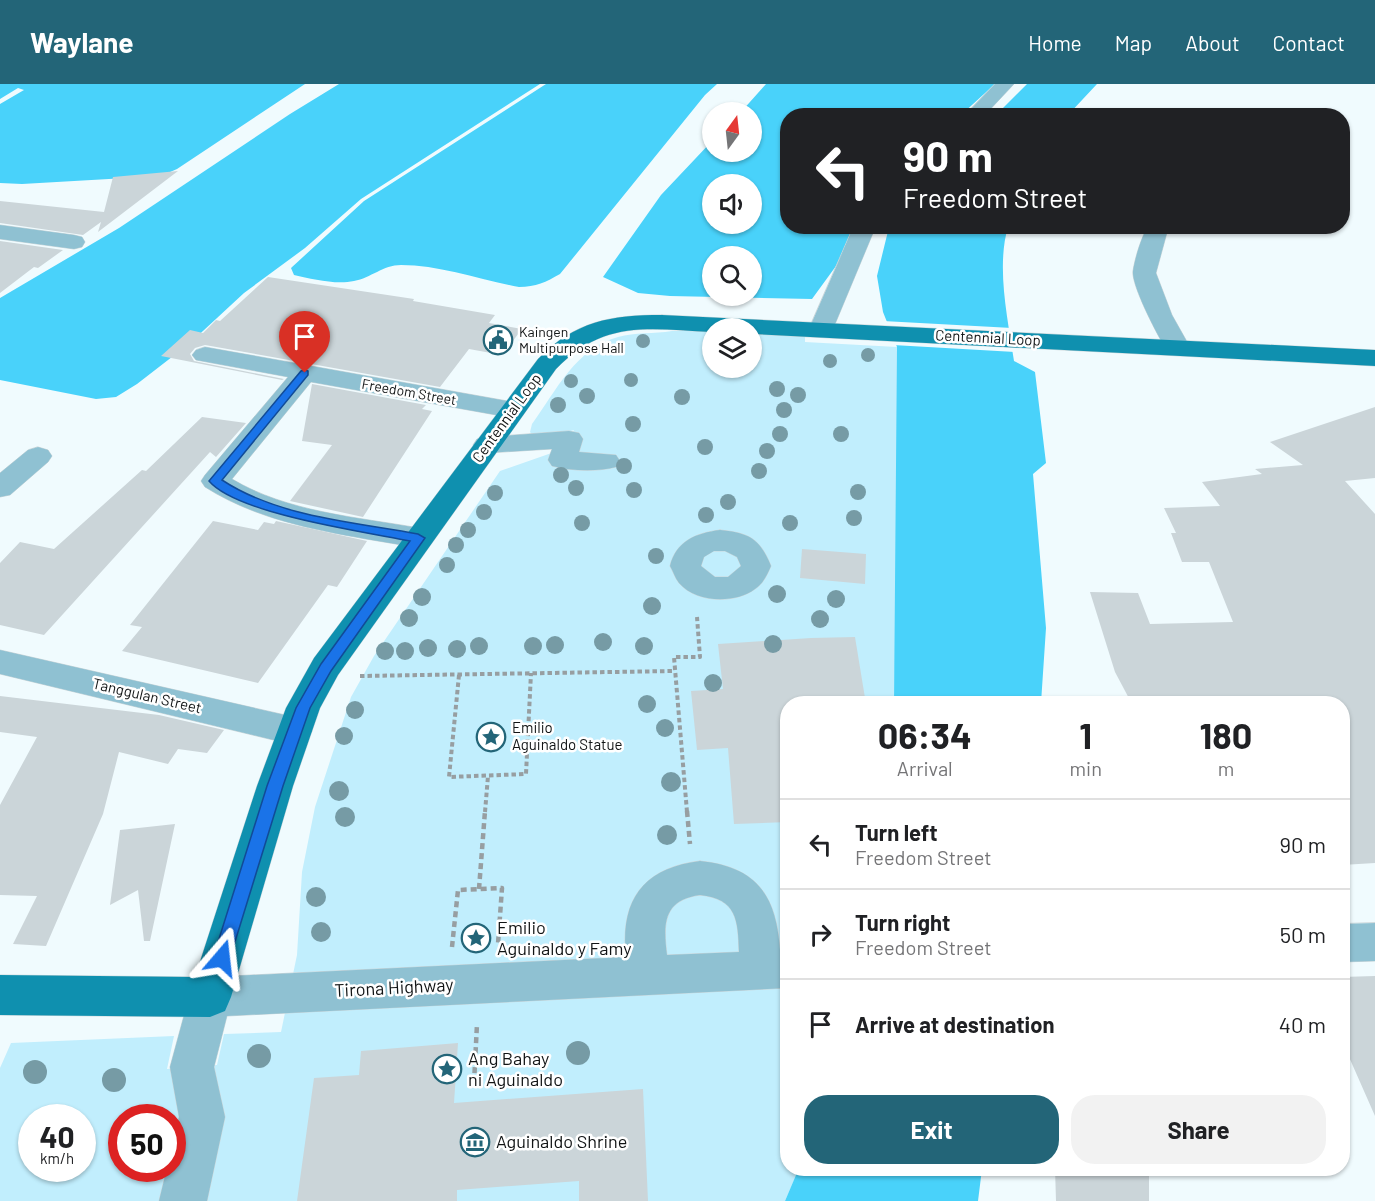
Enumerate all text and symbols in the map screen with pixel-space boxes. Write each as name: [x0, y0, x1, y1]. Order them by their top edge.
text: Waylane: [30, 25, 134, 59]
text: Home: [1028, 30, 1082, 55]
text: Map: [1115, 30, 1152, 55]
text: About: [1185, 30, 1240, 55]
text: Contact: [1273, 30, 1345, 55]
north arrow: [702, 102, 762, 162]
map controls: [702, 102, 762, 378]
text: 90 m: [903, 130, 993, 180]
icon: left: [804, 132, 882, 210]
button: sound: [702, 174, 762, 234]
text: Freedom Street: [903, 181, 1087, 213]
button: search: [702, 246, 762, 306]
pin: [279, 311, 330, 373]
button: layers: [702, 318, 762, 378]
icon: arrive: [288, 320, 321, 353]
place label: Kaingen Multipurpose Hall: [519, 323, 624, 356]
public building icon: Kaingen Multipurpose Hall: [482, 324, 514, 356]
street label: Centennial Loop: [935, 325, 1041, 349]
street label: Centennial Loop: [468, 369, 545, 465]
street label: Freedom Street: [361, 375, 458, 408]
street label: Tanggulan Street: [91, 674, 203, 716]
text: 06:34: [878, 713, 972, 756]
text: 1: [1079, 713, 1092, 756]
text: 180: [1200, 713, 1252, 756]
place label: Emilio Aguinaldo Statue: [512, 718, 623, 753]
place icon: Emilio Aguinaldo Statue: [475, 721, 507, 753]
text: Arrival: [897, 756, 953, 780]
text: min: [1070, 756, 1102, 780]
text: m: [1218, 756, 1234, 780]
text: Turn left: [855, 819, 938, 845]
icon: left: [804, 828, 837, 861]
text: 90 m: [1280, 831, 1326, 857]
text: Freedom Street: [855, 845, 992, 869]
text: Turn right: [855, 909, 950, 935]
place label: Emilio Aguinaldo y Famy: [497, 916, 631, 959]
icon: right: [804, 918, 837, 951]
text: 50 m: [1280, 921, 1326, 947]
place icon: Emilio Aguinaldo y Famy: [460, 922, 492, 954]
position arrow: [190, 926, 254, 990]
text: Freedom Street: [855, 935, 992, 959]
street label: Tirona Highway: [334, 973, 454, 1001]
icon: arrive: [804, 1008, 837, 1041]
text: Arrive at destination: [855, 1011, 1054, 1037]
text: 40 m: [1279, 1011, 1326, 1037]
place label: Ang Bahay ni Aguinaldo: [468, 1047, 563, 1090]
place icon: Ang Bahay ni Aguinaldo: [431, 1053, 463, 1085]
button: Exit: [804, 1095, 1059, 1164]
button: Share: [1071, 1095, 1326, 1164]
speed limit sign: 50: [108, 1104, 186, 1182]
text: 40: [39, 1118, 75, 1154]
museum icon: Aguinaldo Shrine: [459, 1126, 491, 1158]
place label: Aguinaldo Shrine: [496, 1130, 627, 1152]
text: km/h: [40, 1149, 74, 1167]

